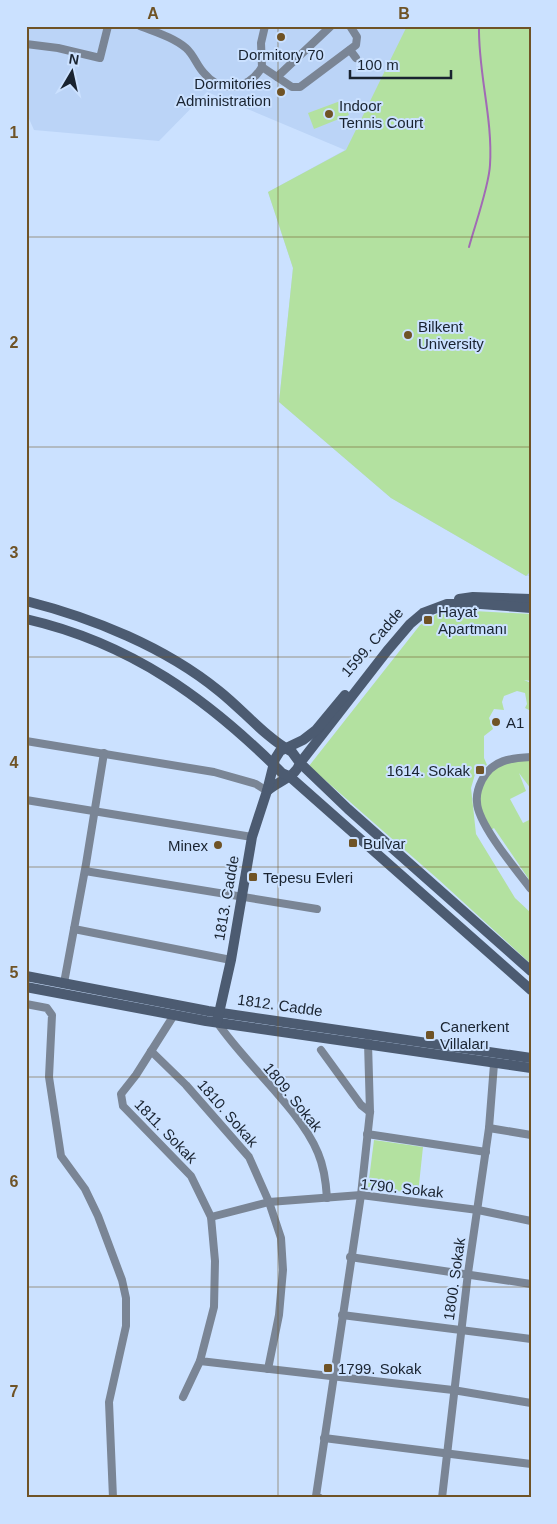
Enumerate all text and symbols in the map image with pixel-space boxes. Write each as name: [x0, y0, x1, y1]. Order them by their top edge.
text: A: [147, 5, 159, 22]
text: B: [398, 5, 410, 22]
marker: Dormitory 70: [275, 31, 287, 43]
place label: Dormitory 70: [238, 46, 324, 63]
north arrow: [48, 48, 98, 98]
scale bar: [350, 48, 451, 80]
text: N: [68, 50, 80, 68]
text: 100 m: [357, 56, 399, 73]
place label: Dormitories Administration: [176, 75, 271, 109]
marker: Dormitories Administration: [275, 86, 287, 98]
place label: Indoor Tennis Court: [339, 97, 424, 131]
marker: Indoor Tennis Court: [323, 108, 335, 120]
text: 1: [10, 124, 19, 141]
place label: Bilkent University: [418, 318, 484, 352]
marker: Bilkent University: [402, 329, 414, 341]
text: 2: [10, 334, 19, 351]
text: 3: [10, 544, 19, 561]
place label: Hayat Apartmanı: [438, 603, 507, 637]
street label: 1599. Cadde: [337, 604, 407, 680]
marker: Hayat Apartmanı: [422, 614, 434, 626]
place label: A1: [506, 714, 524, 731]
marker: A1: [490, 716, 502, 728]
text: 4: [10, 754, 19, 771]
place label: 1614. Sokak: [387, 762, 470, 779]
marker: 1614. Sokak: [474, 764, 486, 776]
place label: Bulvar: [363, 835, 406, 852]
place label: Minex: [168, 837, 208, 854]
marker: Bulvar: [347, 837, 359, 849]
marker: Minex: [212, 839, 224, 851]
street label: 1813. Cadde: [210, 854, 242, 942]
place label: Tepesu Evleri: [263, 869, 353, 886]
marker: Tepesu Evleri: [247, 871, 259, 883]
text: 5: [10, 964, 19, 981]
street label: 1812. Cadde: [236, 991, 324, 1019]
place label: Canerkent Villaları: [440, 1018, 510, 1052]
marker: Canerkent Villaları: [424, 1029, 436, 1041]
street label: 1809. Sokak: [260, 1059, 326, 1135]
street label: 1810. Sokak: [194, 1076, 262, 1150]
street label: 1811. Sokak: [131, 1096, 201, 1167]
text: 6: [10, 1173, 19, 1190]
street label: 1790. Sokak: [360, 1175, 445, 1201]
street label: 1800. Sokak: [440, 1236, 468, 1321]
place label: 1799. Sokak: [338, 1360, 422, 1377]
marker: 1799. Sokak: [322, 1362, 334, 1374]
text: 7: [10, 1383, 19, 1400]

